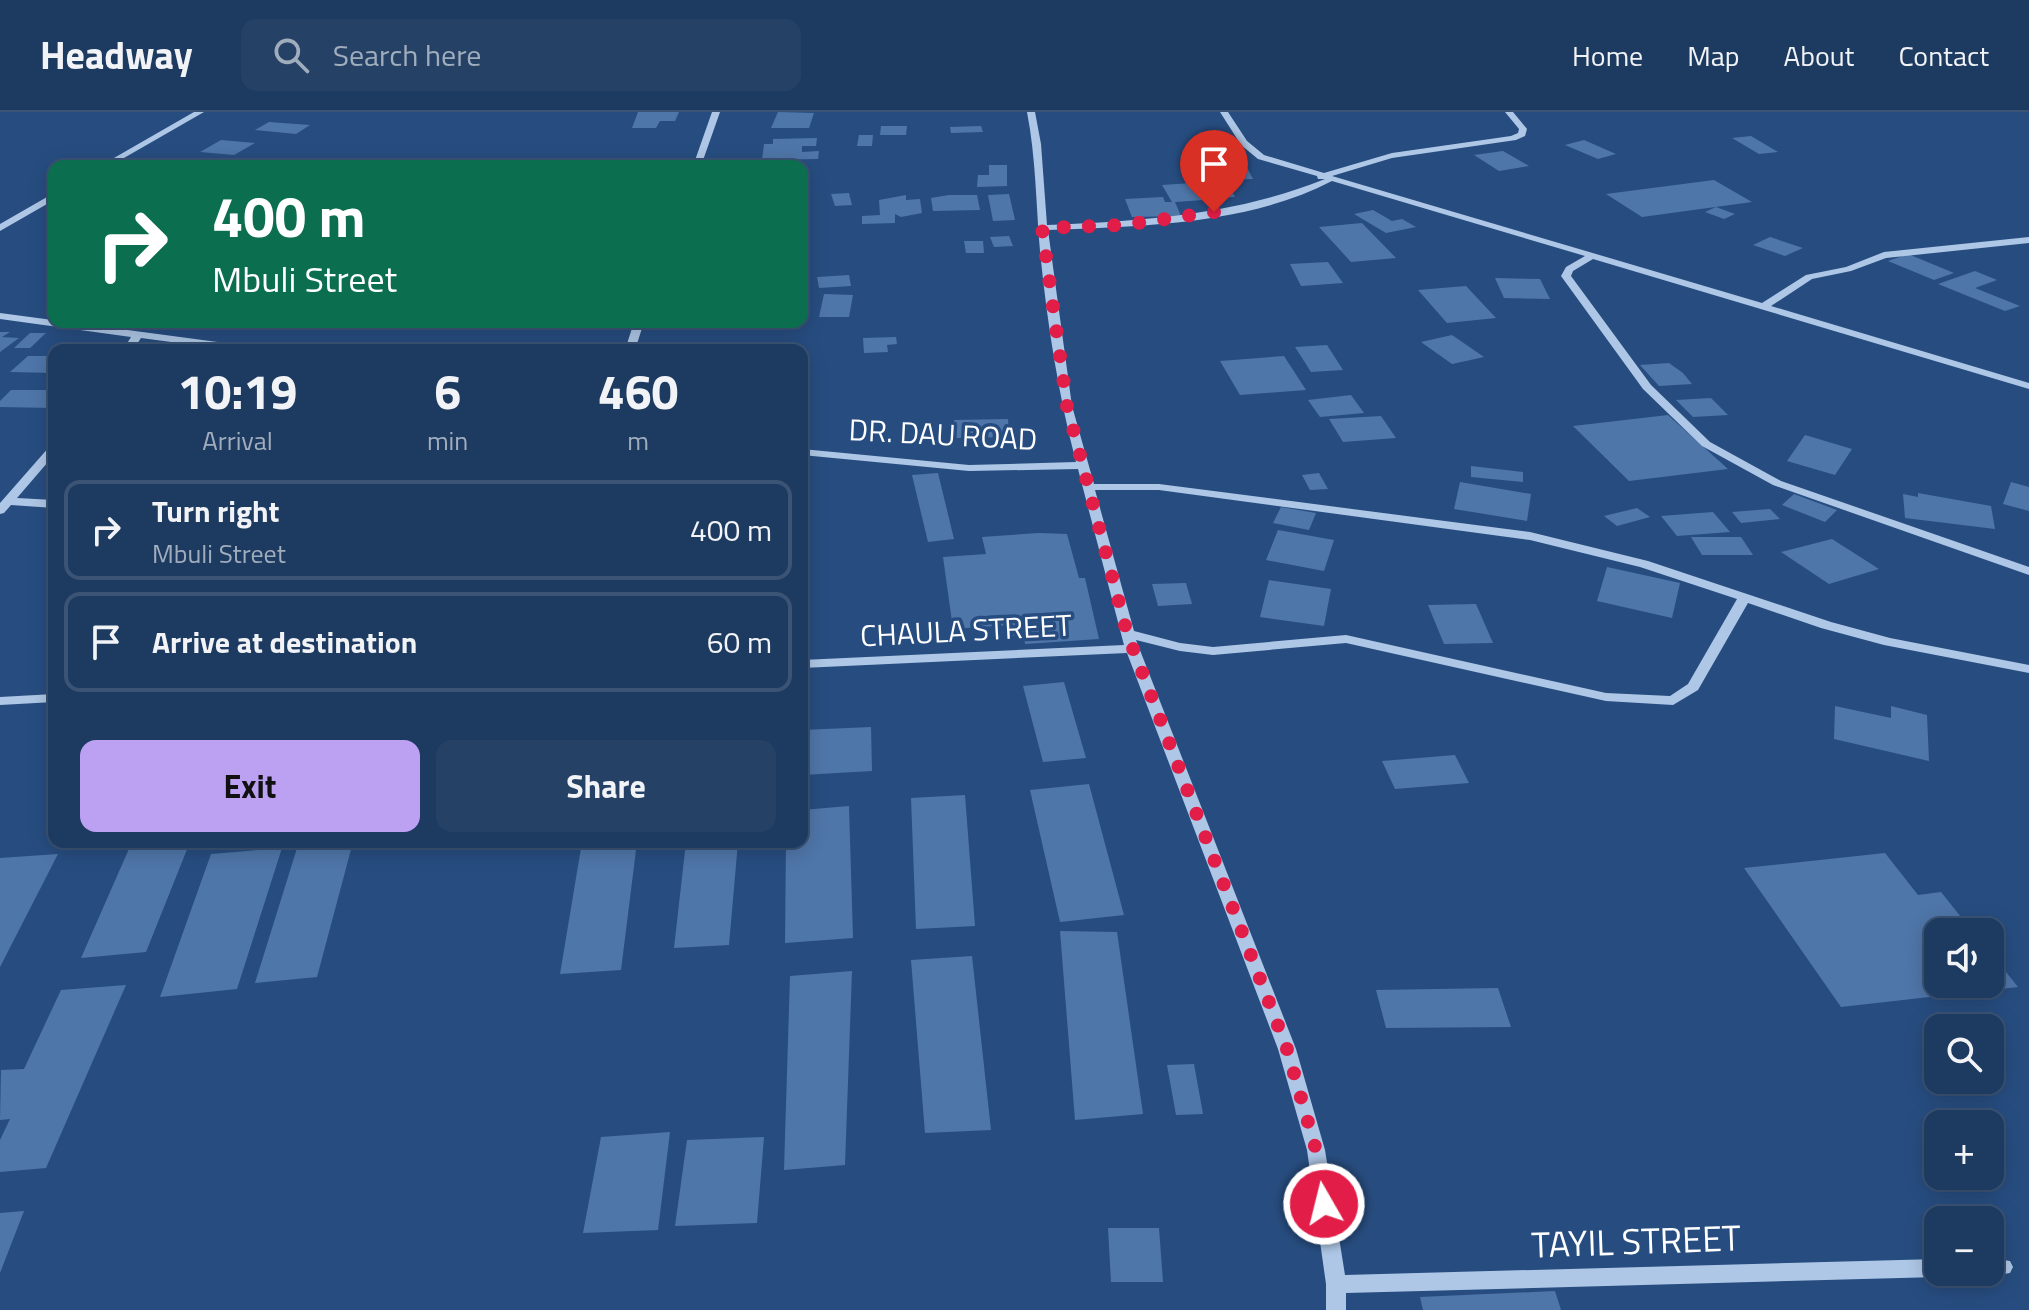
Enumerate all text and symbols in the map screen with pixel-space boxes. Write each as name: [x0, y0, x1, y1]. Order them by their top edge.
search box: [241, 19, 801, 91]
text: Headway: [40, 26, 193, 84]
text: Search here: [333, 32, 481, 78]
icon: search: [269, 33, 313, 77]
text: Home: [1572, 34, 1643, 77]
text: Map: [1687, 34, 1740, 77]
text: About: [1784, 34, 1854, 77]
text: Contact: [1898, 34, 1989, 77]
pin: [1180, 130, 1248, 212]
icon: arrive: [1192, 142, 1236, 186]
text: 400 m: [212, 174, 365, 259]
icon: right: [80, 192, 184, 296]
text: Mbuli Street: [212, 251, 397, 306]
text: 10:19: [178, 355, 297, 428]
text: 6: [434, 355, 461, 428]
text: 460: [598, 355, 678, 428]
street label: DR. DAU ROAD: [848, 406, 1038, 462]
text: Arrival: [202, 421, 273, 460]
text: min: [427, 421, 468, 460]
text: m: [627, 421, 649, 460]
text: Turn right: [152, 488, 280, 534]
text: 400 m: [690, 507, 772, 553]
icon: right: [84, 508, 128, 552]
text: Mbuli Street: [152, 534, 286, 573]
street label: CHAULA STREET: [859, 601, 1073, 659]
text: Arrive at destination: [152, 619, 417, 665]
text: 60 m: [707, 619, 772, 665]
icon: arrive: [84, 620, 128, 664]
button: Exit: [80, 740, 420, 832]
button: Share: [436, 740, 776, 832]
map controls: [1924, 918, 2004, 1286]
button: sound: [1924, 918, 2004, 998]
button: search: [1924, 1014, 2004, 1094]
button: +: [1924, 1110, 2004, 1190]
position arrow: [1282, 1162, 1366, 1246]
button: −: [1924, 1206, 2004, 1286]
street label: TAYIL STREET: [1530, 1209, 1742, 1272]

